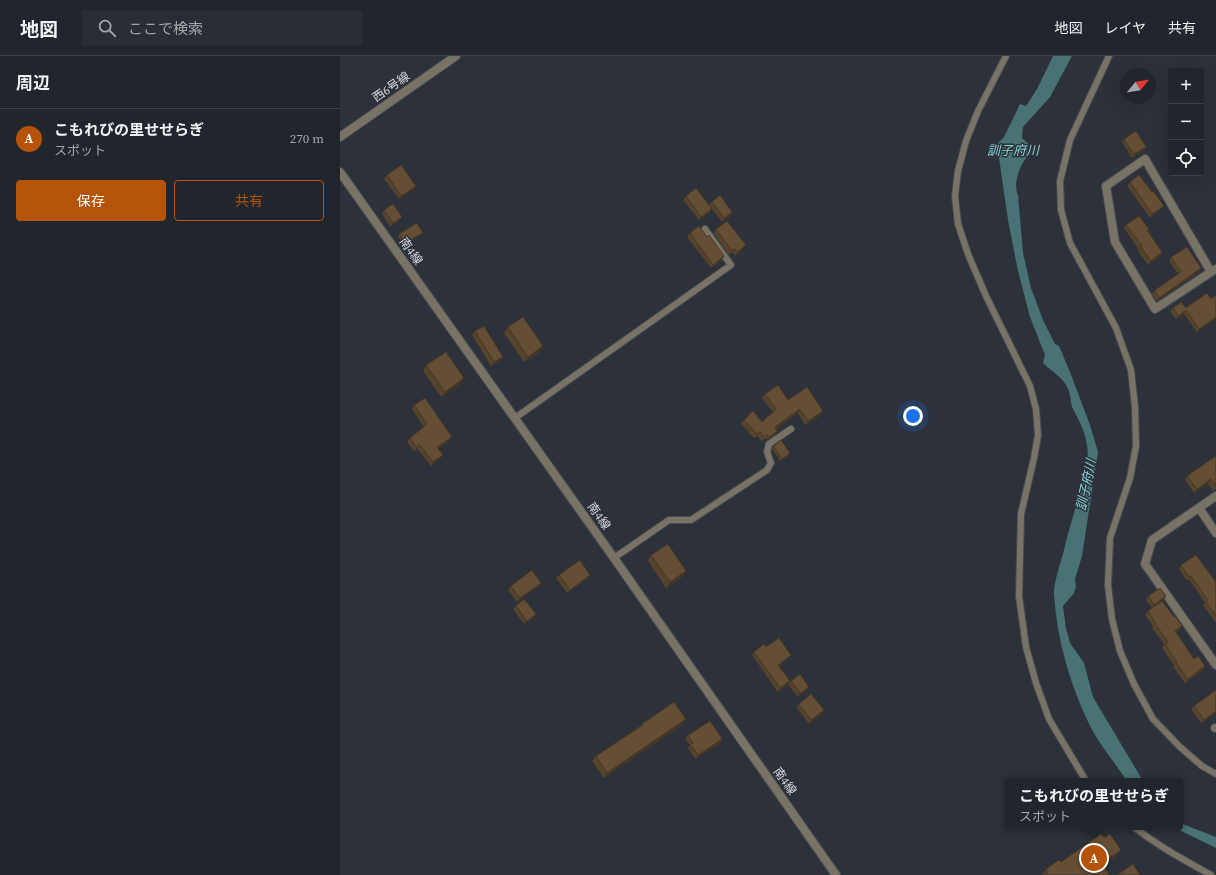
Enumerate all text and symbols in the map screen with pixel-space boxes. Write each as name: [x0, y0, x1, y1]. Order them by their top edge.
search box: [82, 10, 362, 46]
text: 地図: [20, 16, 58, 42]
icon: search: [96, 17, 118, 39]
text: ここで検索: [128, 18, 203, 39]
text: 地図: [1054, 18, 1082, 38]
text: レイヤ: [1104, 18, 1146, 38]
text: 共有: [1168, 18, 1196, 38]
street label: 西6号線: [369, 68, 413, 106]
north arrow: [1120, 68, 1156, 104]
map controls: [1168, 68, 1204, 176]
button: +: [1168, 68, 1204, 104]
text: 周辺: [16, 71, 50, 95]
button: −: [1168, 104, 1204, 140]
text: こもれびの里せせらぎ: [54, 119, 204, 140]
text: A: [25, 130, 33, 147]
text: 270 m: [290, 130, 324, 147]
button: locate: [1168, 140, 1204, 176]
text: スポット: [54, 142, 106, 159]
water label: 訓子府川: [987, 142, 1041, 159]
button: 保存: [16, 180, 166, 221]
button: 共有: [174, 180, 324, 221]
street label: 南4線: [396, 234, 426, 268]
your location: [903, 406, 923, 426]
water label: 訓子府川: [1072, 456, 1100, 512]
street label: 南4線: [584, 499, 614, 533]
street label: 南4線: [770, 764, 800, 798]
popup: [1005, 778, 1183, 830]
text: こもれびの里せせらぎ: [1019, 785, 1169, 806]
text: スポット: [1019, 808, 1071, 825]
pin: A: [1081, 843, 1107, 873]

